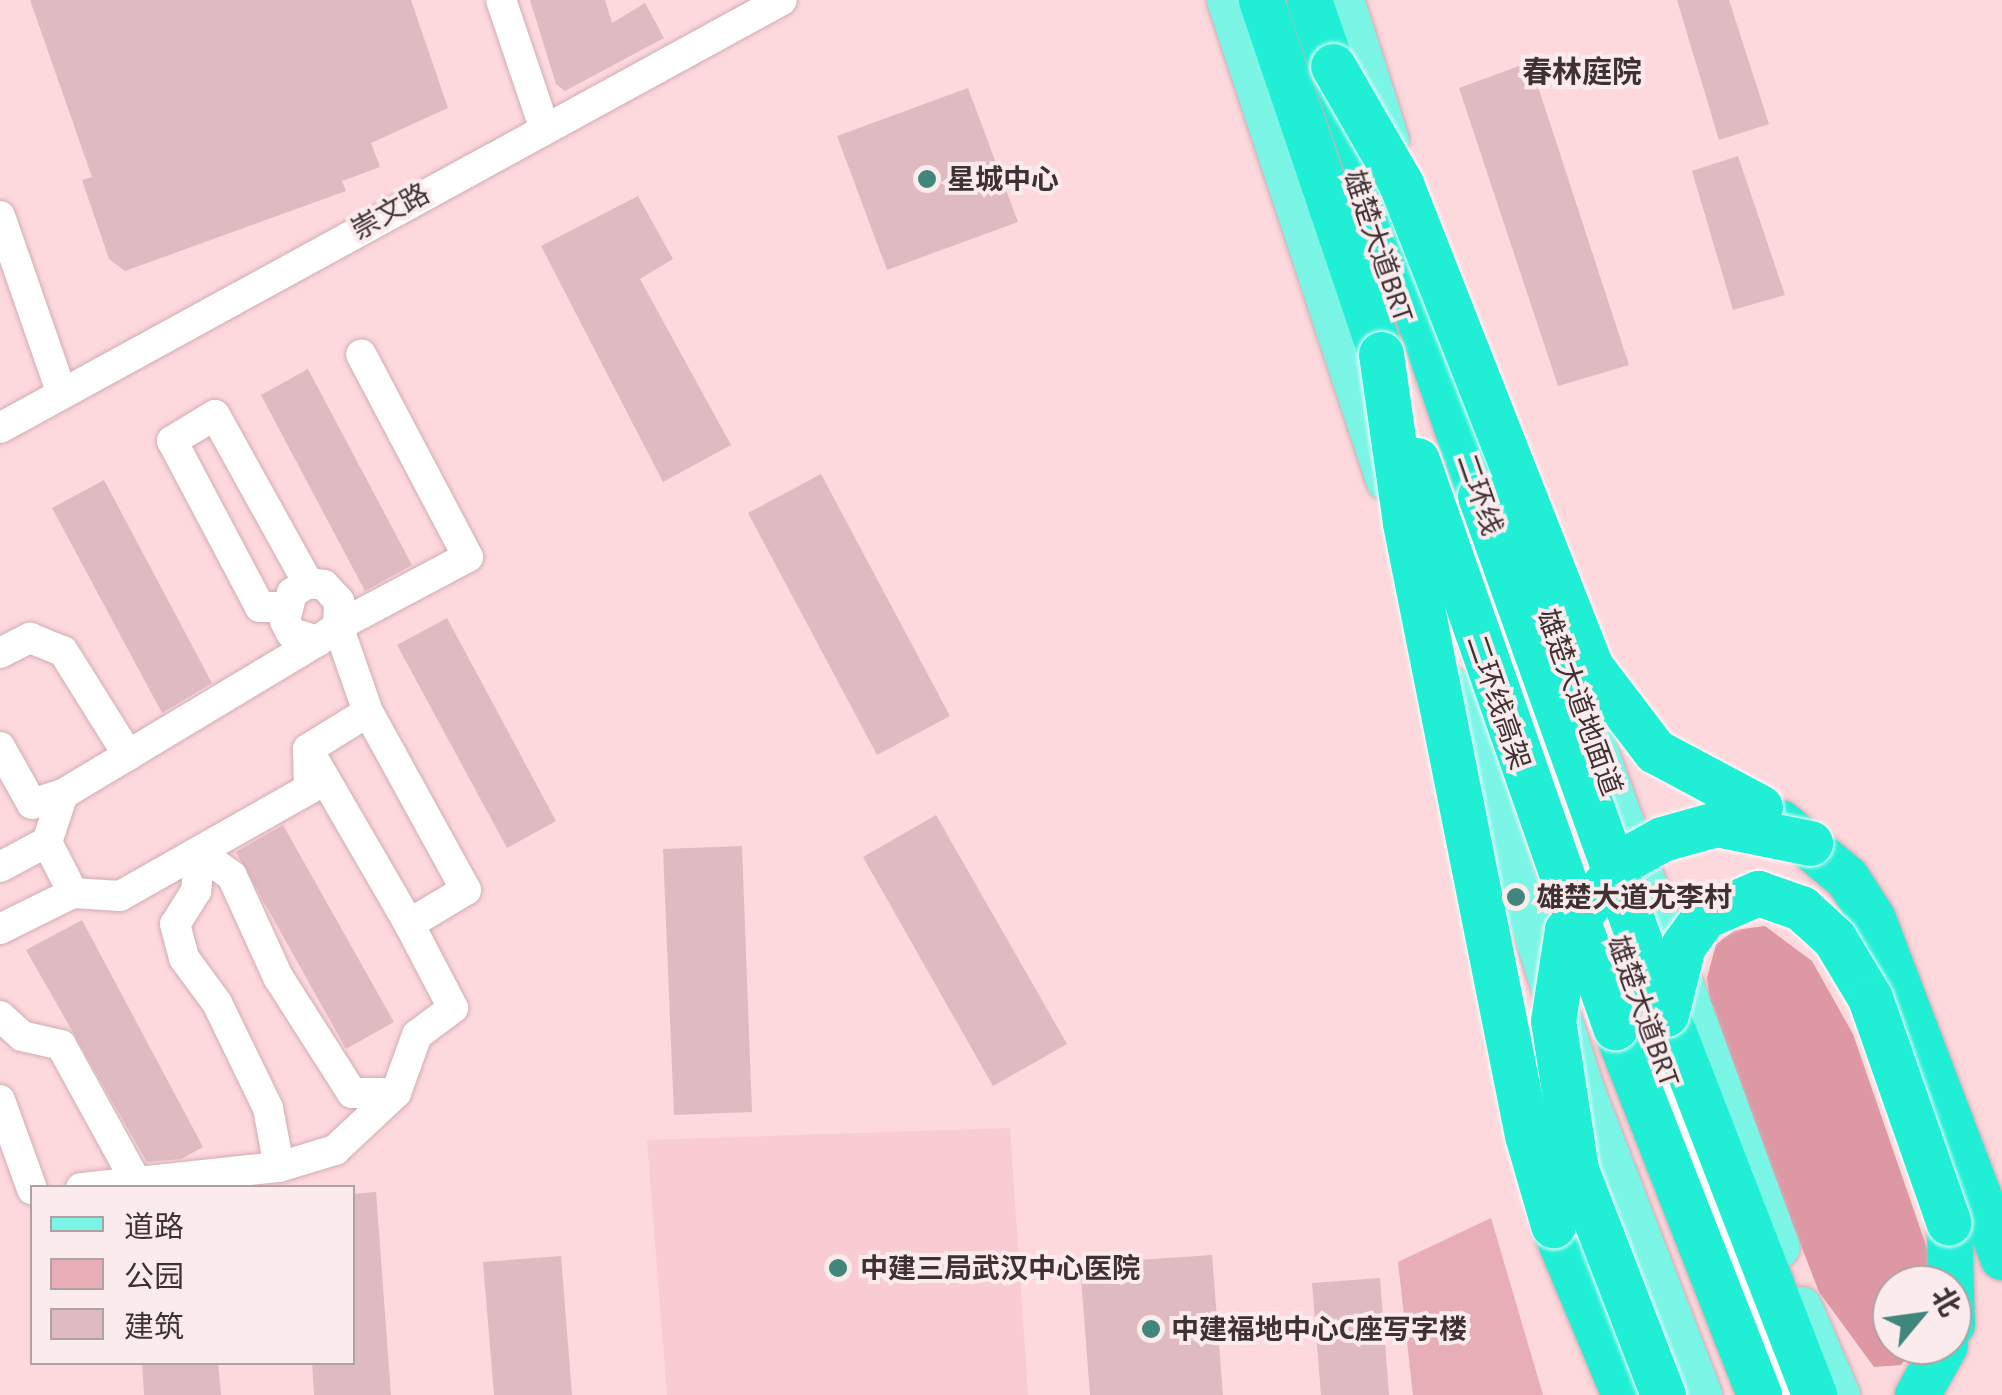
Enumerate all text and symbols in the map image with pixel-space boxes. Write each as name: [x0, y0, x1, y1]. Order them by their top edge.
district label: 春林庭院: [1522, 53, 1642, 89]
place label: 星城中心: [947, 162, 1059, 196]
street label: 雄楚大道BRT: [1337, 165, 1421, 327]
marker: 星城中心: [916, 168, 938, 190]
street label: 崇文路: [345, 176, 435, 246]
street label: 二环线: [1450, 449, 1510, 539]
street label: 雄楚大道地面道: [1531, 604, 1629, 800]
street label: 二环线高架: [1460, 630, 1538, 774]
place label: 雄楚大道尤李村: [1536, 880, 1732, 914]
marker: 雄楚大道尤李村: [1505, 886, 1527, 908]
street label: 雄楚大道BRT: [1601, 931, 1687, 1091]
legend: [30, 1185, 355, 1365]
text: 道路: [124, 1206, 184, 1245]
place label: 中建三局武汉中心医院: [860, 1251, 1140, 1285]
marker: 中建三局武汉中心医院: [825, 1255, 851, 1281]
text: 公园: [124, 1256, 184, 1295]
north arrow: [1872, 1265, 1972, 1365]
text: 北: [1924, 1280, 1970, 1322]
text: 建筑: [124, 1306, 184, 1345]
place label: 中建福地中心C座写字楼: [1171, 1312, 1467, 1346]
marker: 中建福地中心C座写字楼: [1140, 1318, 1162, 1340]

